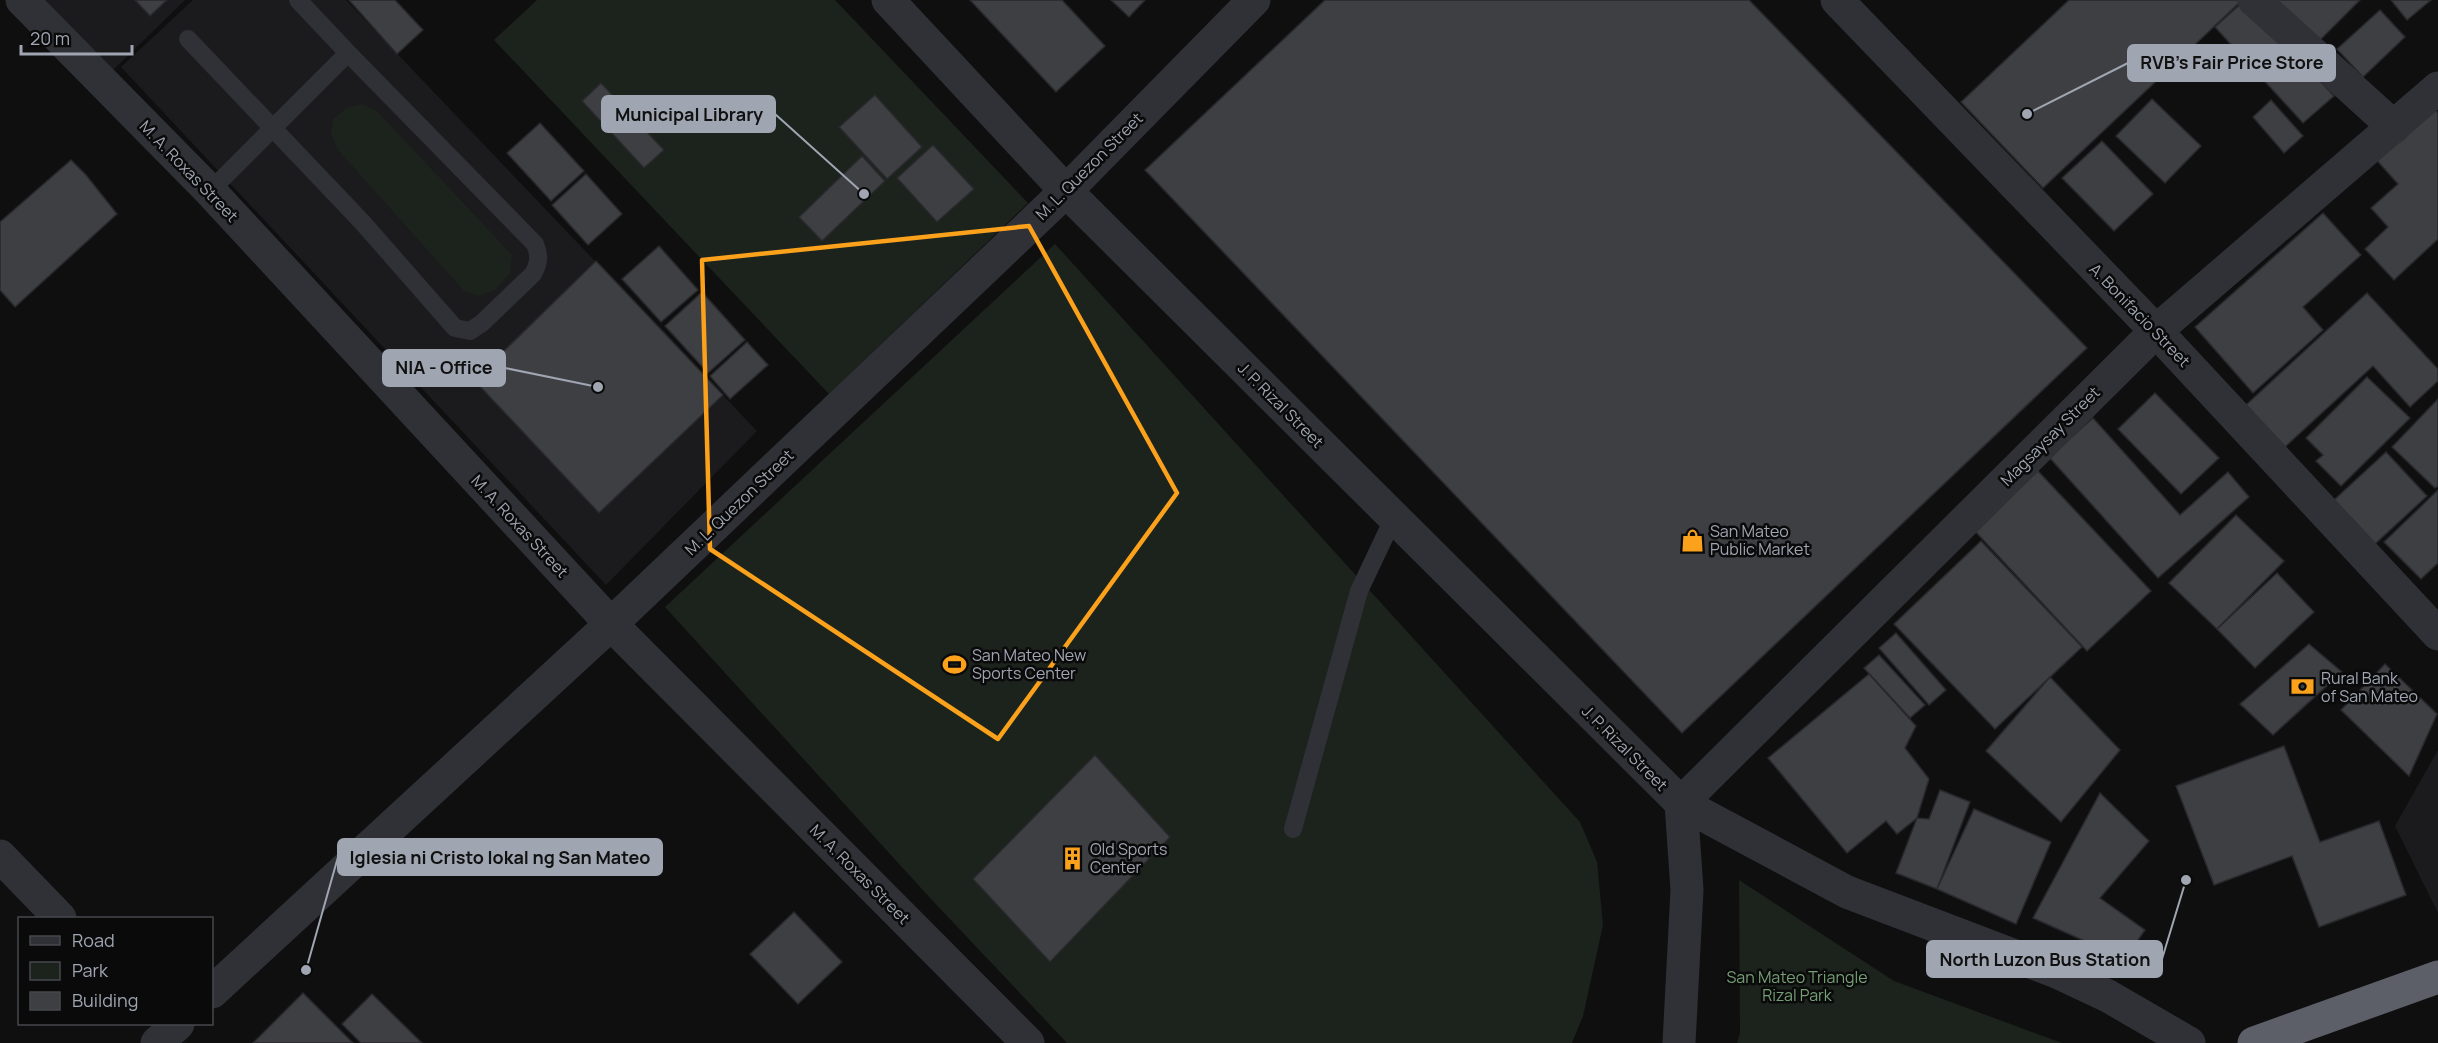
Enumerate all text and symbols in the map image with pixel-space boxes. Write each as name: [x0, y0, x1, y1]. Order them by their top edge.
scale bar: [21, 18, 132, 56]
text: 20 m: [30, 26, 70, 50]
callout: RVB's Fair Price Store: [2128, 45, 2335, 81]
text: RVB's Fair Price Store: [2140, 50, 2324, 74]
callout: Municipal Library: [602, 96, 775, 132]
text: Municipal Library: [615, 102, 763, 126]
street label: M. L. Quezon Street: [1030, 107, 1148, 225]
street label: M. A. Roxas Street: [135, 115, 243, 227]
street label: A. Bonifacio Street: [2085, 258, 2195, 372]
callout: NIA - Office: [383, 350, 505, 386]
text: NIA - Office: [395, 355, 493, 379]
street label: J. P. Rizal Street: [1233, 357, 1329, 453]
street label: Magsaysay Street: [1995, 381, 2105, 491]
street label: M. L. Quezon Street: [680, 444, 798, 560]
street label: M. A. Roxas Street: [467, 470, 573, 582]
place label: San Mateo Public Market: [1710, 520, 1810, 560]
shop icon: San Mateo Public Market: [1679, 527, 1705, 553]
place label: San Mateo New Sports Center: [972, 644, 1086, 684]
sports icon: San Mateo New Sports Center: [941, 651, 967, 677]
place label: Rural Bank of San Mateo: [2321, 667, 2418, 707]
bank icon: Rural Bank of San Mateo: [2290, 674, 2316, 700]
street label: J. P. Rizal Street: [1577, 700, 1673, 796]
street label: M. A. Roxas Street: [805, 819, 915, 929]
place label: Old Sports Center: [1090, 838, 1167, 878]
callout: Iglesia ni Cristo lokal ng San Mateo: [338, 839, 662, 875]
text: Iglesia ni Cristo lokal ng San Mateo: [350, 845, 650, 869]
building icon: Old Sports Center: [1059, 845, 1085, 871]
legend: [18, 917, 213, 1025]
text: Road: [72, 928, 115, 952]
callout: North Luzon Bus Station: [1927, 941, 2162, 977]
text: North Luzon Bus Station: [1940, 947, 2150, 971]
text: Park: [72, 958, 109, 982]
park label: San Mateo Triangle Rizal Park: [1726, 966, 1868, 1006]
text: Building: [72, 988, 138, 1012]

